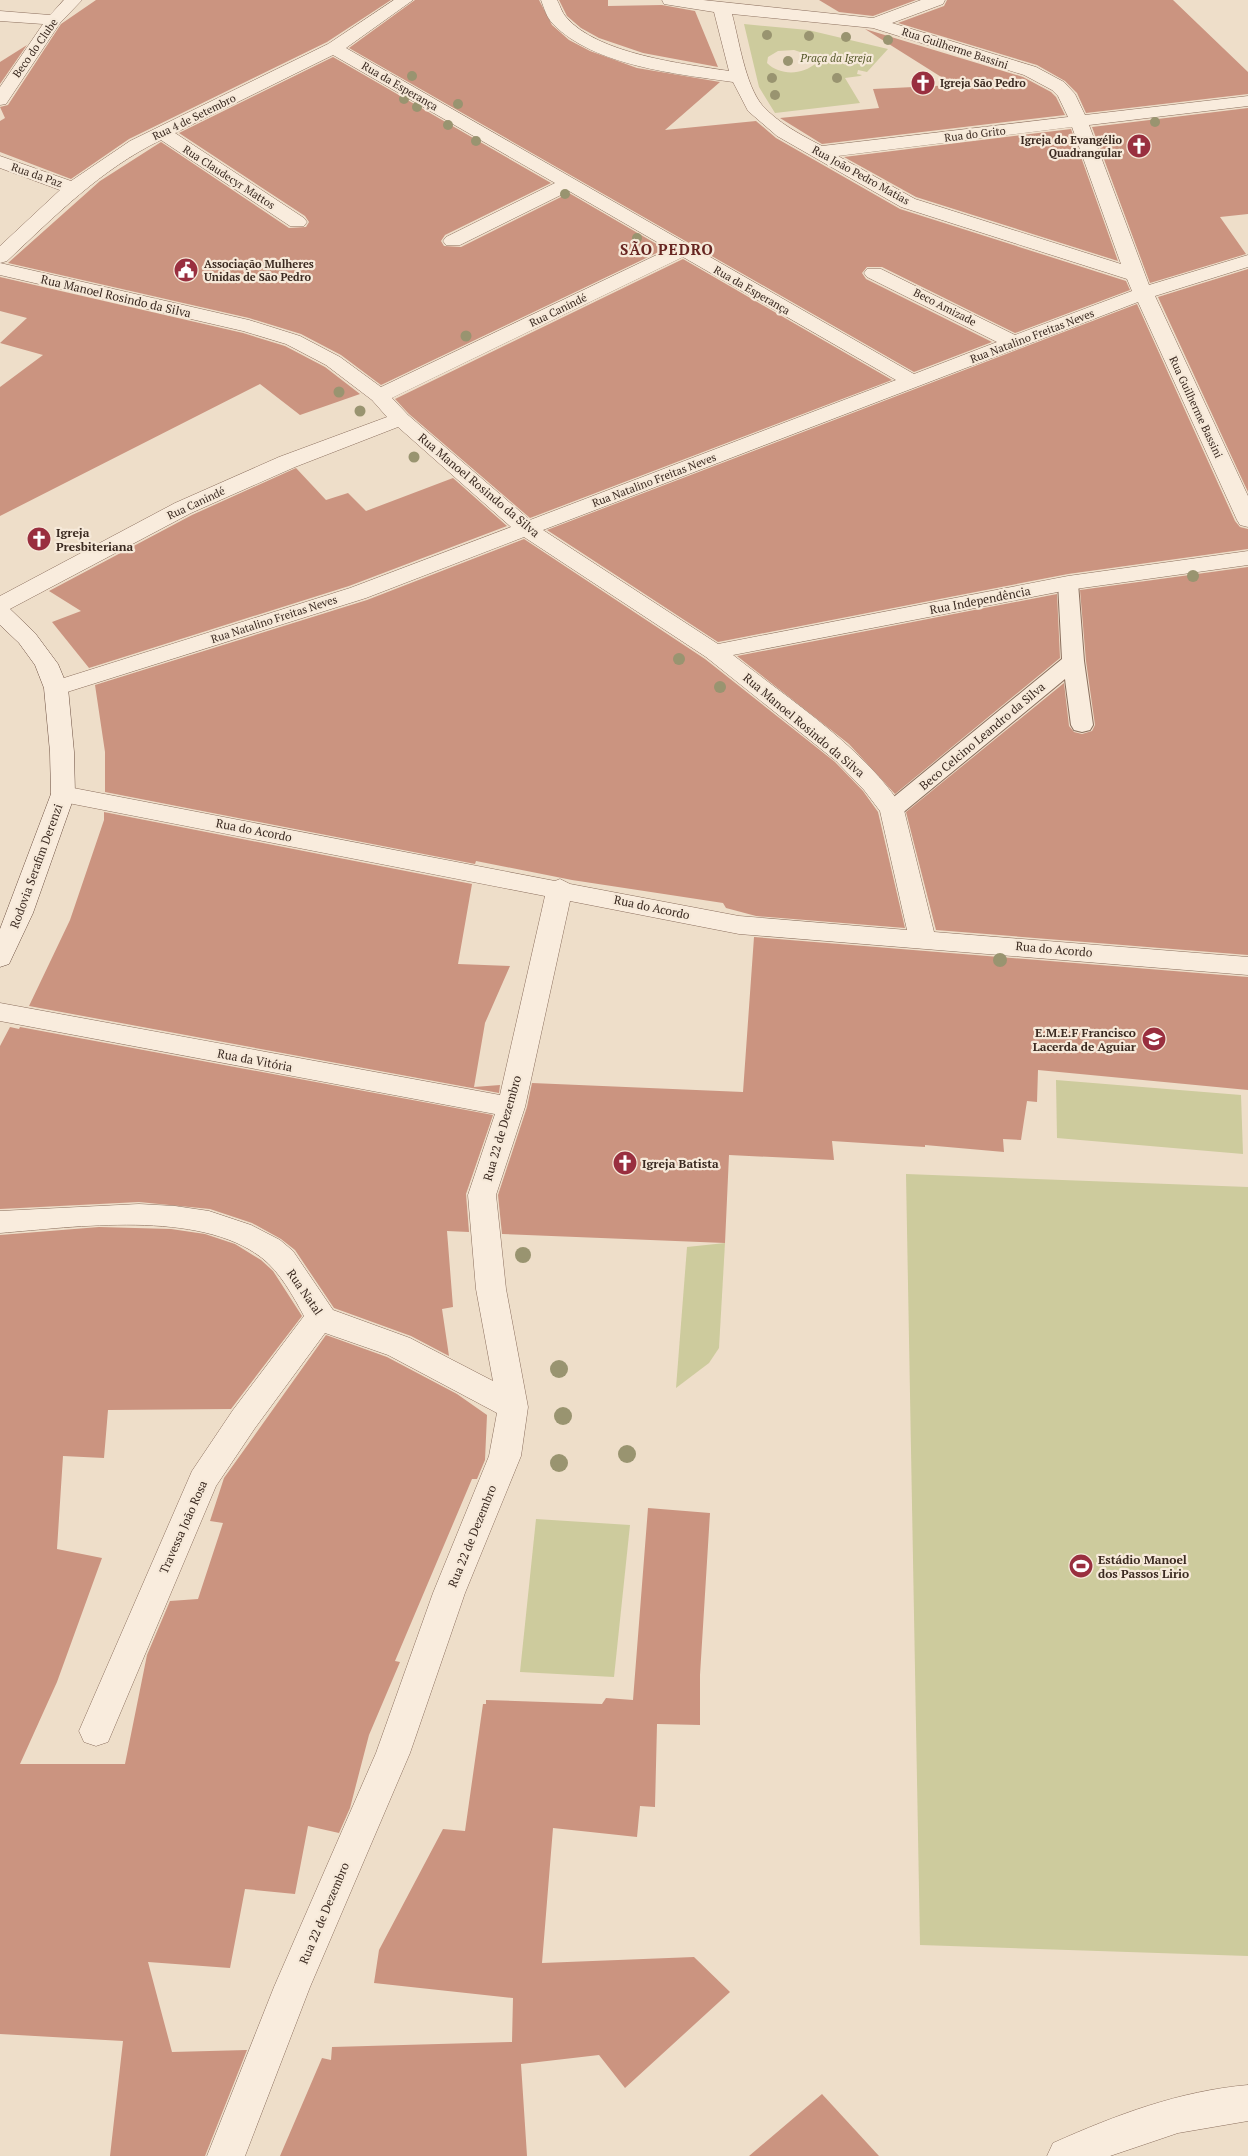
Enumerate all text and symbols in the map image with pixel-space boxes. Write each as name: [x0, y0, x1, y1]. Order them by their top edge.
street label: Beco do Clube: [9, 15, 61, 80]
street label: Rua Guilherme Bassini: [900, 24, 1010, 72]
park label: Praça da Igreja: [799, 51, 872, 66]
street label: Rua da Esperança: [359, 58, 441, 114]
church icon: Igreja São Pedro: [910, 70, 936, 96]
place label: Igreja São Pedro: [940, 76, 1026, 90]
street label: Rua 4 de Setembro: [150, 91, 238, 143]
street label: Rua do Grito: [944, 123, 1006, 145]
place label: Igreja do Evangélio Quadrangular: [1021, 133, 1122, 160]
church icon: Igreja do Evangélio Quadrangular: [1126, 133, 1152, 159]
street label: Rua Claudecyr Mattos: [180, 142, 278, 212]
street label: Rua João Pedro Matias: [810, 142, 912, 208]
street label: Rua da Paz: [9, 160, 65, 190]
district label: SÃO PEDRO: [620, 239, 714, 259]
public building icon: Associação Mulheres Unidas de São Pedro: [173, 257, 199, 283]
place label: Associação Mulheres Unidas de São Pedro: [204, 257, 314, 284]
street label: Rua da Esperança: [711, 262, 793, 318]
street label: Rua Manoel Rosindo da Silva: [39, 271, 193, 321]
street label: Beco Amizade: [911, 285, 979, 329]
street label: Rua Canindé: [527, 290, 589, 330]
street label: Rua Natalino Freitas Neves: [968, 306, 1096, 366]
street label: Rua Guilherme Bassini: [1166, 354, 1226, 460]
street label: Rua Manoel Rosindo da Silva: [415, 430, 543, 540]
street label: Rua Natalino Freitas Neves: [590, 450, 718, 510]
street label: Rua Canindé: [165, 483, 228, 522]
place label: Igreja Presbiteriana: [56, 525, 133, 554]
church icon: Igreja Presbiteriana: [26, 526, 52, 552]
street label: Rua Independência: [928, 583, 1032, 617]
street label: Rua Natalino Freitas Neves: [209, 592, 339, 646]
street label: Rua Manoel Rosindo da Silva: [740, 670, 868, 780]
street label: Beco Celcino Leandro da Silva: [916, 679, 1048, 793]
street label: Rodovia Serafim Derenzi: [7, 801, 66, 930]
street label: Rua do Acordo: [215, 815, 294, 845]
street label: Rua do Acordo: [613, 892, 692, 922]
street label: Rua do Acordo: [1015, 938, 1093, 960]
place label: E.M.E.F Francisco Lacerda de Aguiar: [1033, 1025, 1137, 1054]
school or university icon: E.M.E.F Francisco Lacerda de Aguiar: [1141, 1026, 1167, 1052]
street label: Rua da Vitória: [216, 1045, 294, 1075]
street label: Rua 22 de Dezembro: [480, 1073, 524, 1183]
church icon: Igreja Batista: [612, 1150, 638, 1176]
place label: Igreja Batista: [642, 1156, 719, 1171]
street label: Rua Natal: [284, 1266, 326, 1318]
street label: Travessa João Rosa: [156, 1478, 210, 1576]
street label: Rua 22 de Dezembro: [445, 1482, 500, 1589]
place label: Estádio Manoel dos Passos Lirio: [1098, 1552, 1189, 1581]
sports icon: Estádio Manoel dos Passos Lirio: [1068, 1553, 1094, 1579]
street label: Rua 22 de Dezembro: [296, 1860, 352, 1966]

